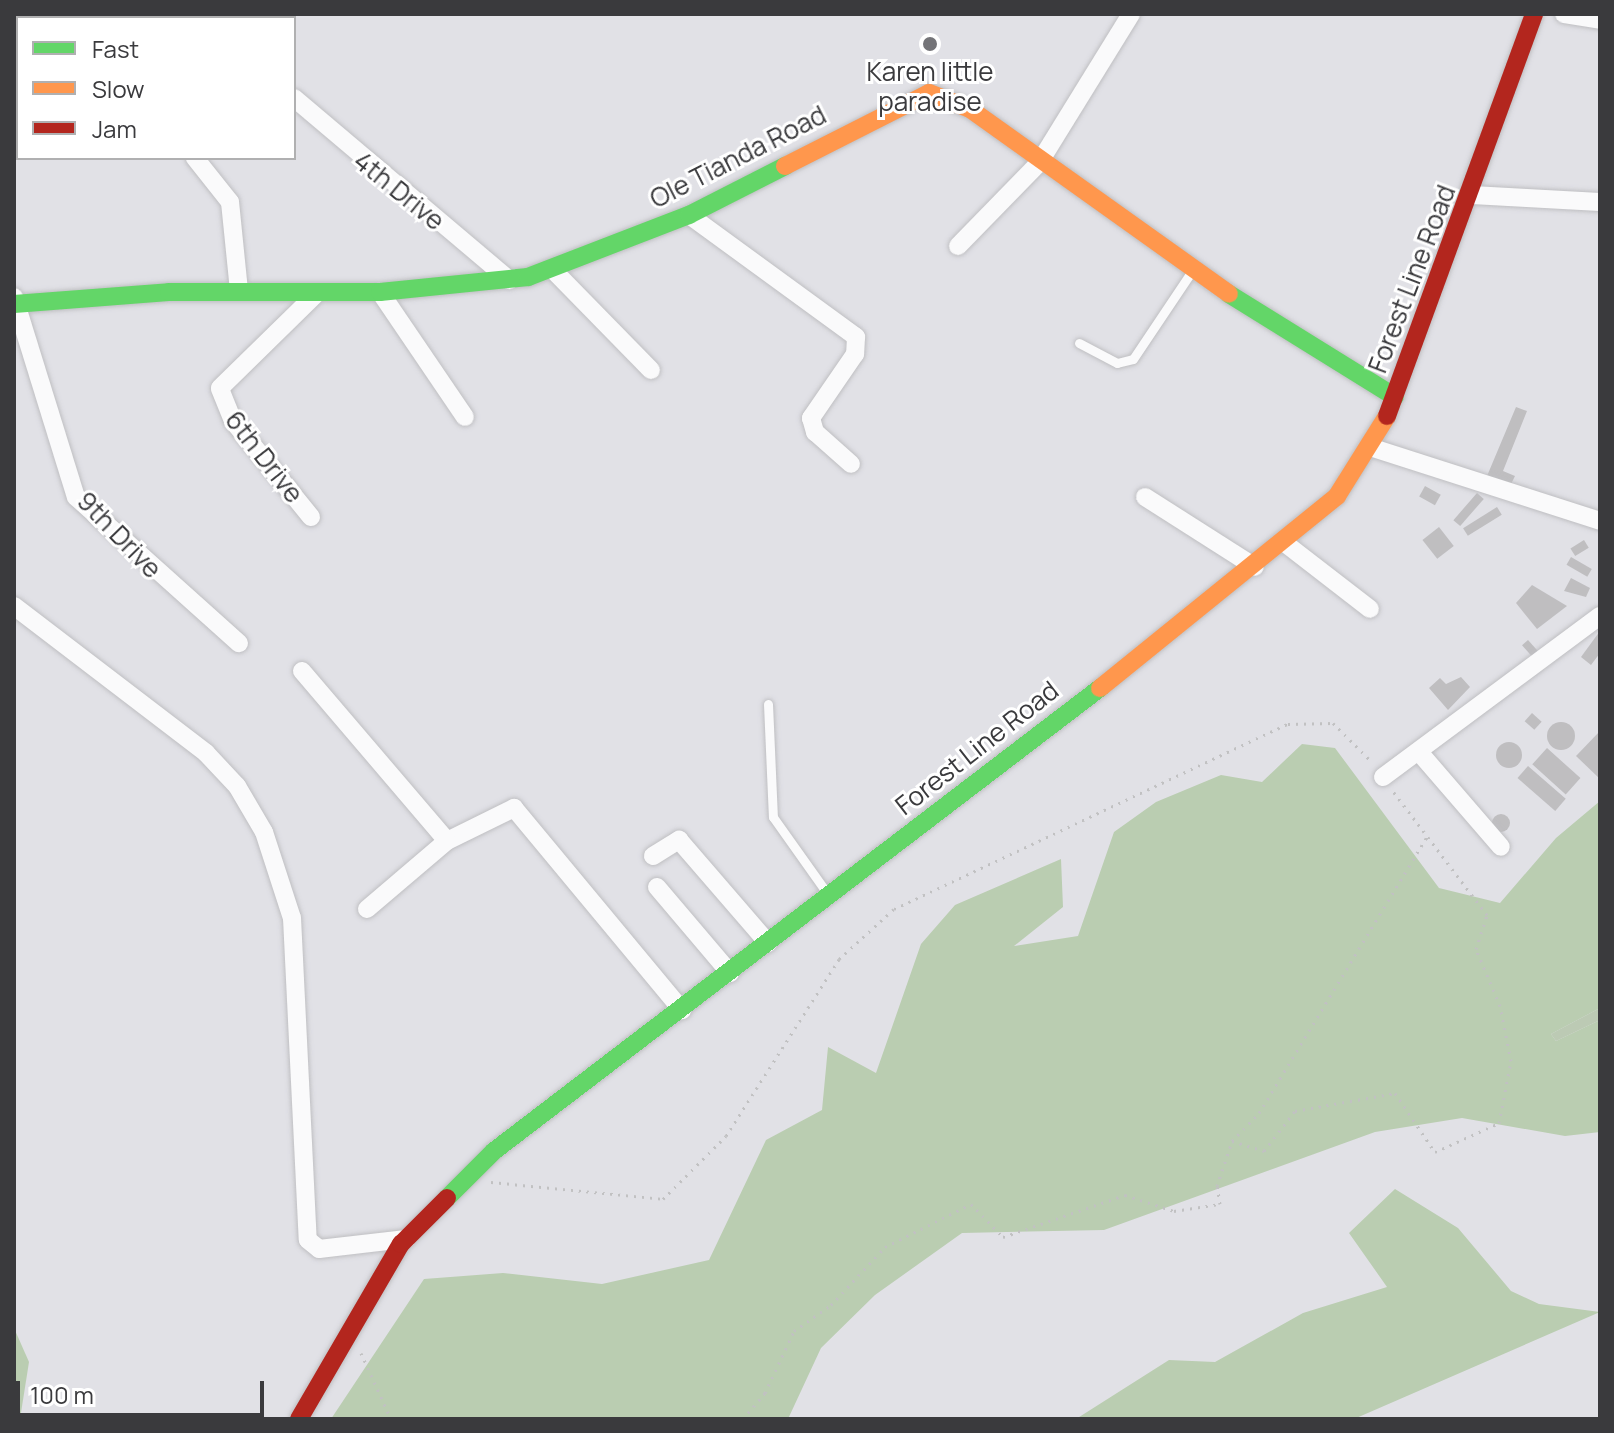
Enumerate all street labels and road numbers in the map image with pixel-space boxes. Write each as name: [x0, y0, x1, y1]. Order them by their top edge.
street label: Ole Tianda Road: [645, 99, 831, 215]
street label: 4th Drive: [348, 145, 450, 237]
street label: Forest Line Road: [1362, 181, 1462, 377]
street label: 6th Drive: [218, 405, 310, 509]
street label: 9th Drive: [70, 485, 168, 585]
street label: Forest Line Road: [889, 675, 1065, 821]

